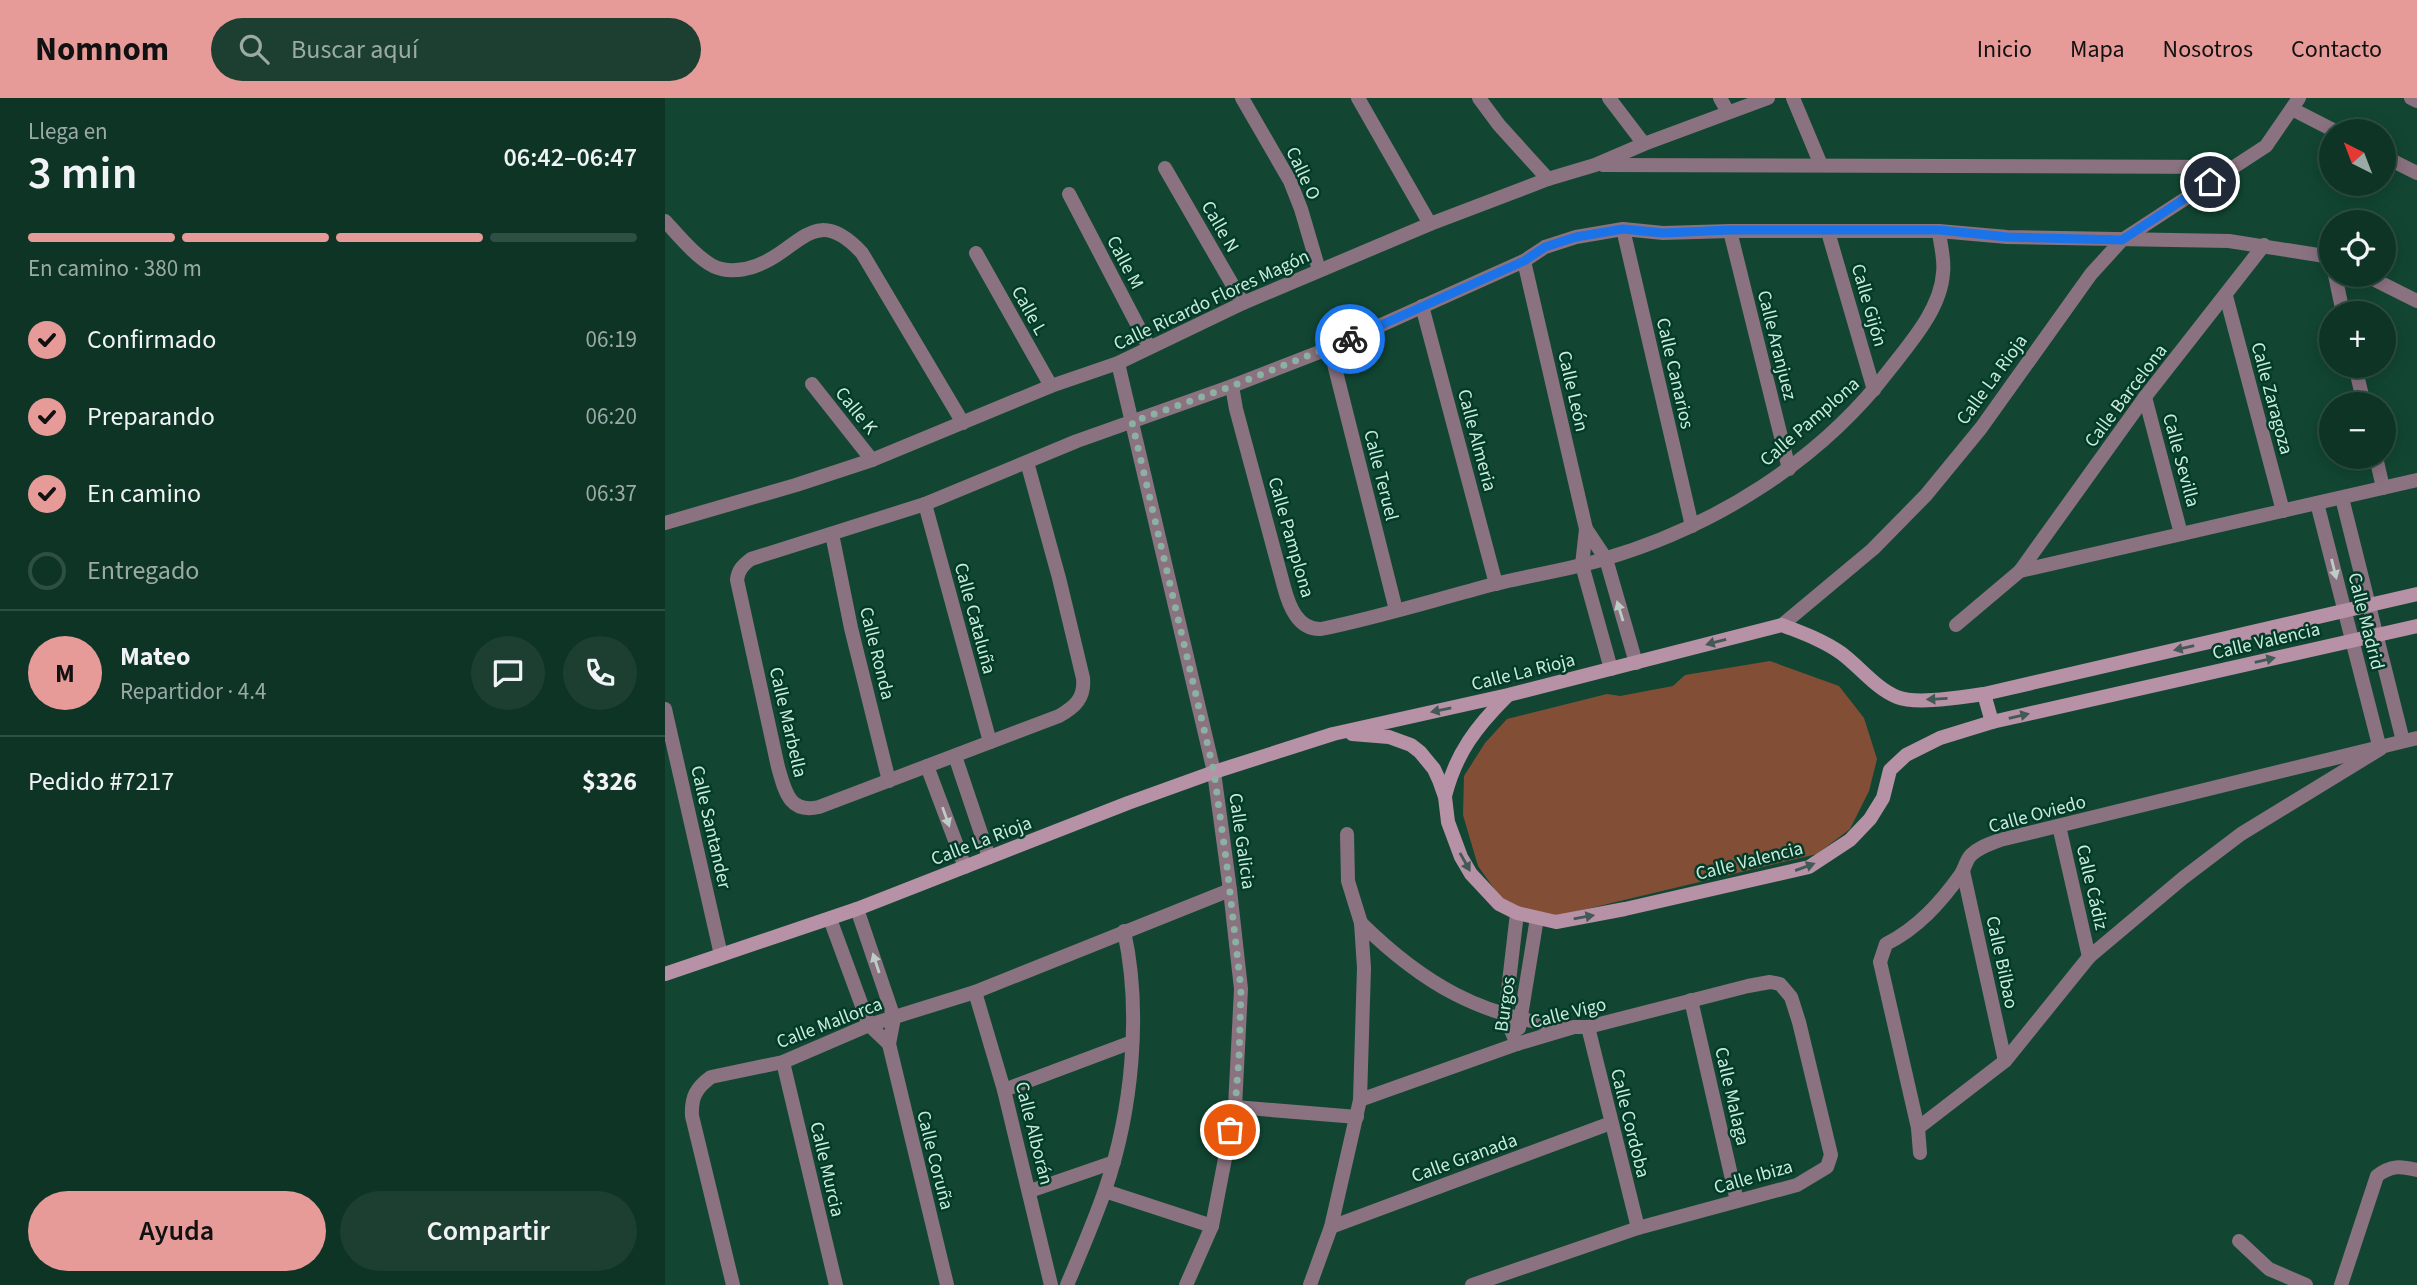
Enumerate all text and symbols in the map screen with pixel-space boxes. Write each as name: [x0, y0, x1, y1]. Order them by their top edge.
search box: [211, 18, 701, 81]
text: Nomnom: [35, 26, 169, 73]
icon: search: [235, 30, 273, 68]
text: Buscar aquí: [291, 31, 418, 68]
text: Inicio: [1977, 32, 2032, 67]
text: Mapa: [2070, 32, 2125, 67]
text: Nosotros: [2163, 32, 2253, 67]
text: Contacto: [2291, 32, 2382, 67]
text: Llega en: [28, 115, 108, 148]
north arrow: [2319, 119, 2396, 196]
map controls: [2319, 119, 2396, 469]
text: 06:42–06:47: [504, 139, 637, 176]
text: 3 min: [28, 141, 137, 206]
street label: Calle O: [1279, 143, 1327, 205]
pin: [2180, 152, 2240, 212]
icon: home: [2191, 163, 2229, 201]
street label: Calle N: [1194, 196, 1245, 258]
button: locate: [2319, 210, 2396, 287]
street label: Calle M: [1099, 231, 1150, 294]
street label: Calle Ricardo Flores Magón: [1109, 243, 1314, 358]
text: En camino · 380 m: [28, 252, 202, 285]
street label: Calle Gijón: [1844, 261, 1893, 350]
street label: Calle L: [1004, 281, 1053, 340]
street label: Calle Aranjuez: [1750, 288, 1803, 403]
button: +: [2319, 301, 2396, 378]
courier: [1315, 304, 1385, 374]
street label: Calle Canarios: [1649, 315, 1700, 432]
icon: bike: [1331, 320, 1369, 358]
icon: check: [28, 321, 66, 359]
text: Confirmado: [87, 321, 216, 358]
text: 06:19: [586, 323, 637, 356]
street label: Calle La Rioja: [1950, 329, 2034, 431]
street label: Calle Barcelona: [2078, 339, 2174, 453]
street label: Calle Zaragoza: [2244, 339, 2300, 458]
street label: Calle León: [1550, 348, 1595, 435]
street label: Calle Pamplona: [1754, 371, 1866, 473]
street label: Calle K: [828, 381, 883, 441]
street label: Calle Almeria: [1450, 386, 1503, 494]
button: −: [2319, 392, 2396, 469]
icon: check: [28, 398, 66, 436]
text: Preparando: [87, 398, 215, 435]
text: 06:20: [586, 400, 637, 433]
street label: Calle Sevilla: [2155, 411, 2206, 510]
street label: Calle Teruel: [1356, 427, 1405, 524]
street label: Calle Pamplona: [1260, 474, 1321, 601]
icon: check: [28, 475, 66, 513]
text: En camino: [87, 475, 201, 512]
text: 06:37: [586, 477, 637, 510]
text: Entregado: [87, 552, 199, 589]
one-way arrow: [2329, 558, 2340, 580]
street label: Calle Cataluña: [947, 560, 1002, 677]
street label: Calle Madrid: [2340, 570, 2391, 673]
one-way arrow: [1615, 600, 1625, 621]
street label: Calle Ronda: [852, 604, 901, 703]
street label: Calle Valencia: [2210, 616, 2323, 667]
button: chat: [471, 636, 545, 710]
button: phone: [563, 636, 637, 710]
one-way arrow: [1705, 637, 1727, 648]
text: Mateo: [120, 638, 190, 675]
one-way arrow: [2173, 643, 2195, 654]
street label: Calle La Rioja: [1469, 647, 1578, 698]
one-way arrow: [2254, 654, 2276, 665]
text: M: [55, 655, 75, 692]
street label: Calle Marbella: [762, 664, 813, 780]
text: Repartidor · 4.4: [120, 675, 266, 708]
one-way arrow: [1926, 693, 1948, 704]
one-way arrow: [1430, 704, 1452, 715]
one-way arrow: [2008, 710, 2030, 721]
text: Pedido #7217: [28, 763, 174, 800]
text: $326: [582, 763, 637, 800]
street label: Calle Santander: [683, 763, 738, 892]
street label: Calle Oviedo: [1986, 788, 2089, 840]
street label: Calle Galicia: [1221, 791, 1262, 891]
one-way arrow: [941, 806, 952, 827]
street label: Calle La Rioja: [927, 810, 1036, 873]
street label: Calle Valencia: [1693, 835, 1806, 888]
street label: Calle Cádiz: [2069, 842, 2114, 933]
one-way arrow: [1459, 852, 1471, 871]
one-way arrow: [1795, 861, 1816, 872]
one-way arrow: [1573, 911, 1595, 922]
street label: Calle Bilbao: [1979, 913, 2025, 1011]
one-way arrow: [871, 952, 881, 973]
street label: Burgos: [1488, 975, 1523, 1034]
street label: Calle Mallorca: [773, 991, 886, 1056]
street label: Calle Vigo: [1528, 991, 1609, 1036]
street label: Calle Malaga: [1707, 1045, 1756, 1148]
street label: Calle Cordoba: [1603, 1066, 1656, 1181]
street label: Calle Alborán: [1008, 1079, 1059, 1188]
pin: [1200, 1100, 1260, 1160]
street label: Calle Coruña: [909, 1108, 960, 1213]
icon: bag: [1211, 1111, 1249, 1149]
street label: Calle Murcia: [802, 1119, 851, 1220]
street label: Calle Granada: [1408, 1127, 1521, 1190]
street label: Calle Ibiza: [1711, 1153, 1796, 1202]
button: Ayuda: [28, 1191, 326, 1271]
button: Compartir: [340, 1191, 637, 1271]

